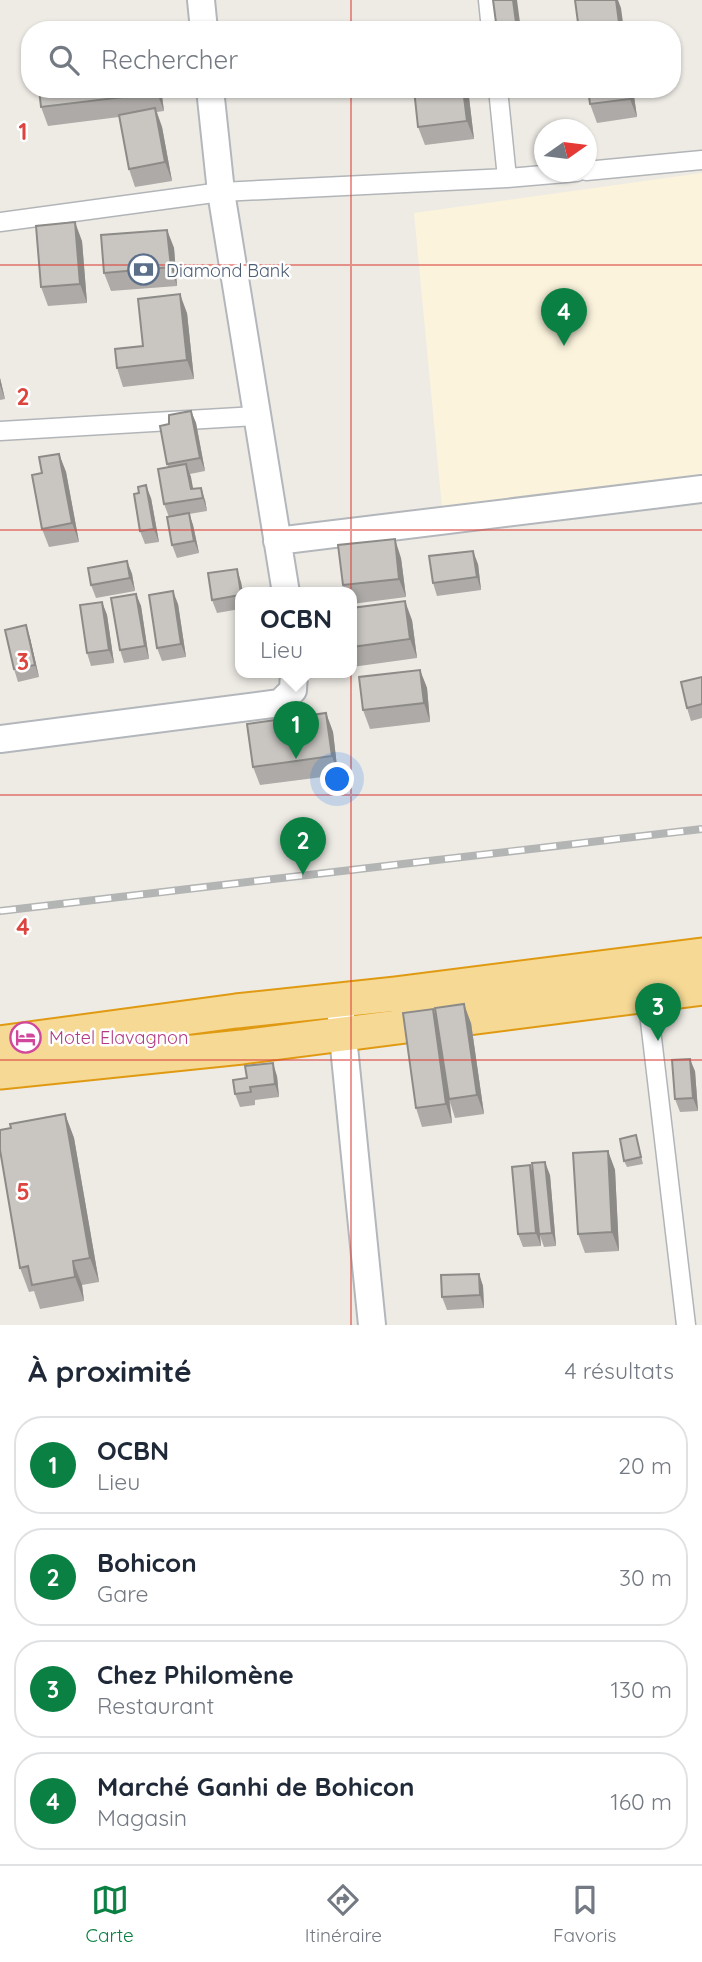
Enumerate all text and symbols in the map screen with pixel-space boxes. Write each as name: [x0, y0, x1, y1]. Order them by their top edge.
search box: [21, 21, 681, 98]
icon: search: [45, 41, 83, 79]
text: Rechercher: [101, 43, 238, 76]
text: 1: [19, 117, 27, 146]
north arrow: [534, 119, 597, 182]
bank icon: Diamond Bank: [126, 253, 160, 287]
place label: Diamond Bank: [166, 259, 290, 282]
pin: 4: [541, 288, 587, 346]
text: 2: [16, 382, 30, 411]
popup: [235, 587, 357, 678]
text: OCBN: [260, 602, 332, 635]
text: Lieu: [260, 635, 303, 664]
text: 3: [17, 647, 29, 676]
pin: 1: [273, 701, 319, 759]
your location: [320, 762, 354, 796]
pin: 2: [280, 817, 326, 875]
text: 4: [16, 912, 30, 941]
pin: 3: [635, 983, 681, 1041]
hotel icon: Motel Elavagnon: [9, 1020, 43, 1054]
place label: Motel Elavagnon: [49, 1026, 188, 1049]
text: 5: [16, 1177, 30, 1206]
text: À proximité: [28, 1352, 192, 1390]
text: 4 résultats: [564, 1356, 674, 1385]
text: OCBN: [97, 1434, 169, 1467]
text: 1: [49, 1451, 57, 1480]
text: 20 m: [618, 1451, 672, 1480]
text: Lieu: [97, 1467, 140, 1496]
text: Bohicon: [97, 1546, 197, 1579]
text: 2: [46, 1563, 60, 1592]
text: 30 m: [619, 1563, 672, 1592]
text: Gare: [97, 1579, 149, 1608]
text: Chez Philomène: [97, 1658, 294, 1691]
text: 3: [47, 1675, 59, 1704]
text: 130 m: [610, 1675, 672, 1704]
text: Restaurant: [97, 1691, 214, 1720]
text: Marché Ganhi de Bohicon: [97, 1770, 414, 1803]
text: 4: [46, 1787, 60, 1816]
text: 160 m: [610, 1787, 672, 1816]
text: Magasin: [97, 1803, 187, 1832]
tab: Carte: [86, 1881, 134, 1947]
tab: Itinéraire: [305, 1881, 382, 1947]
tab: Favoris: [553, 1881, 617, 1947]

